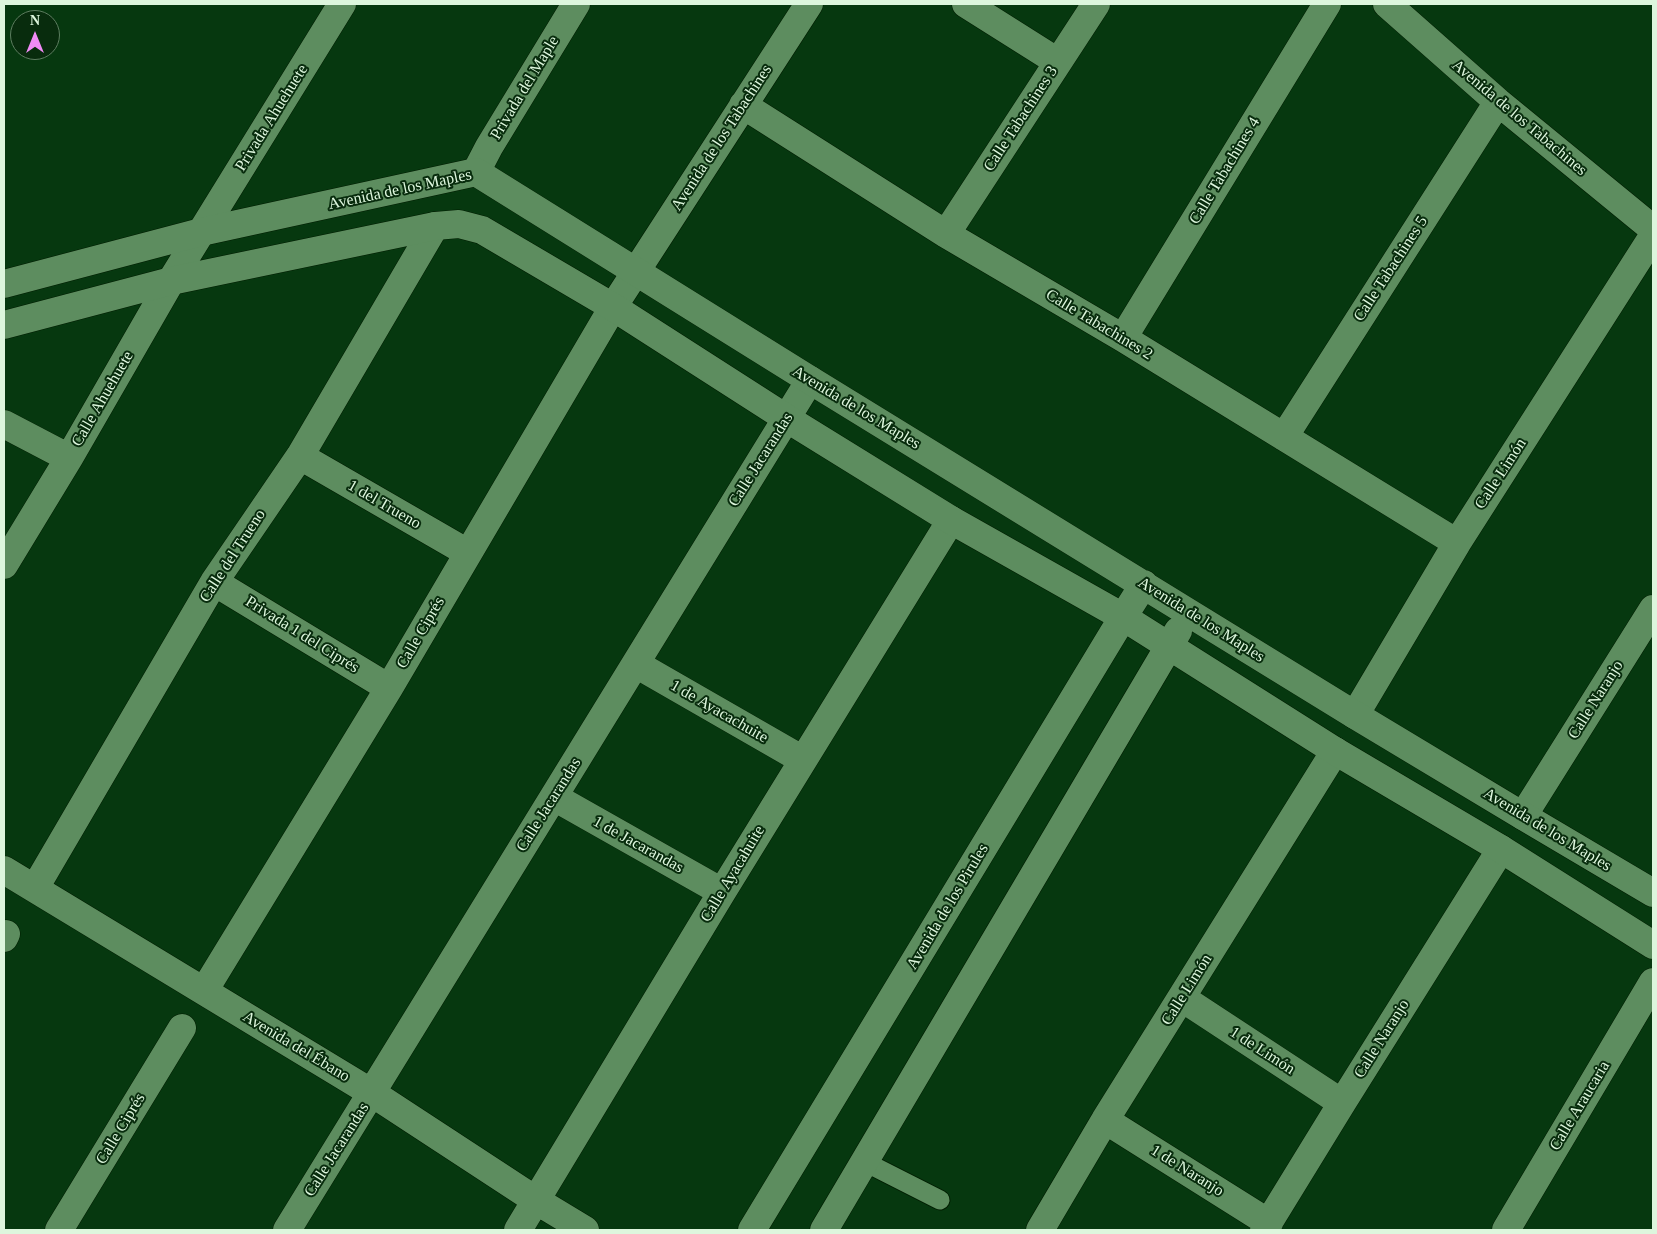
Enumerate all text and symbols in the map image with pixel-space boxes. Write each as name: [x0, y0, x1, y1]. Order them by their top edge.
north arrow: [10, 10, 60, 60]
text: N: [30, 13, 40, 28]
street label: Privada del Maple: [487, 33, 563, 143]
street label: Avenida de los Tabachines: [1448, 56, 1590, 180]
street label: Privada Ahuehuete: [231, 61, 313, 175]
street label: Avenida de los Tabachines: [668, 61, 776, 215]
street label: Calle Tabachines 3: [980, 63, 1062, 175]
street label: Calle Tabachines 4: [1185, 114, 1265, 228]
street label: Avenida de los Maples: [327, 165, 473, 215]
street label: Calle Tabachines 5: [1350, 213, 1432, 325]
street label: Calle Tabachines 2: [1042, 285, 1156, 365]
street label: Calle Ahuehuete: [68, 348, 138, 450]
street label: Avenida de los Maples: [789, 362, 923, 454]
street label: Calle Jacarandas: [724, 410, 798, 510]
street label: Calle Limón: [1471, 435, 1531, 513]
street label: 1 del Trueno: [344, 476, 424, 534]
street label: Calle del Trueno: [196, 506, 270, 606]
street label: Avenida de los Maples: [1134, 573, 1268, 667]
street label: Privada 1 del Ciprés: [242, 592, 362, 678]
street label: Calle Ciprés: [393, 594, 449, 672]
street label: Calle Naranjo: [1564, 657, 1628, 743]
street label: 1 de Ayacachuite: [667, 676, 771, 748]
street label: Calle Jacarandas: [512, 755, 586, 855]
street label: Avenida de los Maples: [1480, 784, 1614, 876]
street label: 1 de Jacarandas: [589, 812, 687, 878]
street label: Calle Ayacahuite: [697, 822, 769, 926]
street label: Avenida de los Pirules: [903, 841, 993, 973]
street label: Calle Limón: [1158, 951, 1216, 1029]
street label: Calle Naranjo: [1350, 996, 1414, 1082]
street label: Avenida del Ébano: [239, 1007, 353, 1087]
street label: 1 de Limón: [1226, 1023, 1298, 1079]
street label: Calle Araucaria: [1546, 1058, 1614, 1154]
street label: Calle Ciprés: [92, 1090, 150, 1168]
street label: Calle Jacarandas: [300, 1100, 374, 1200]
street label: 1 de Naranjo: [1147, 1141, 1227, 1201]

